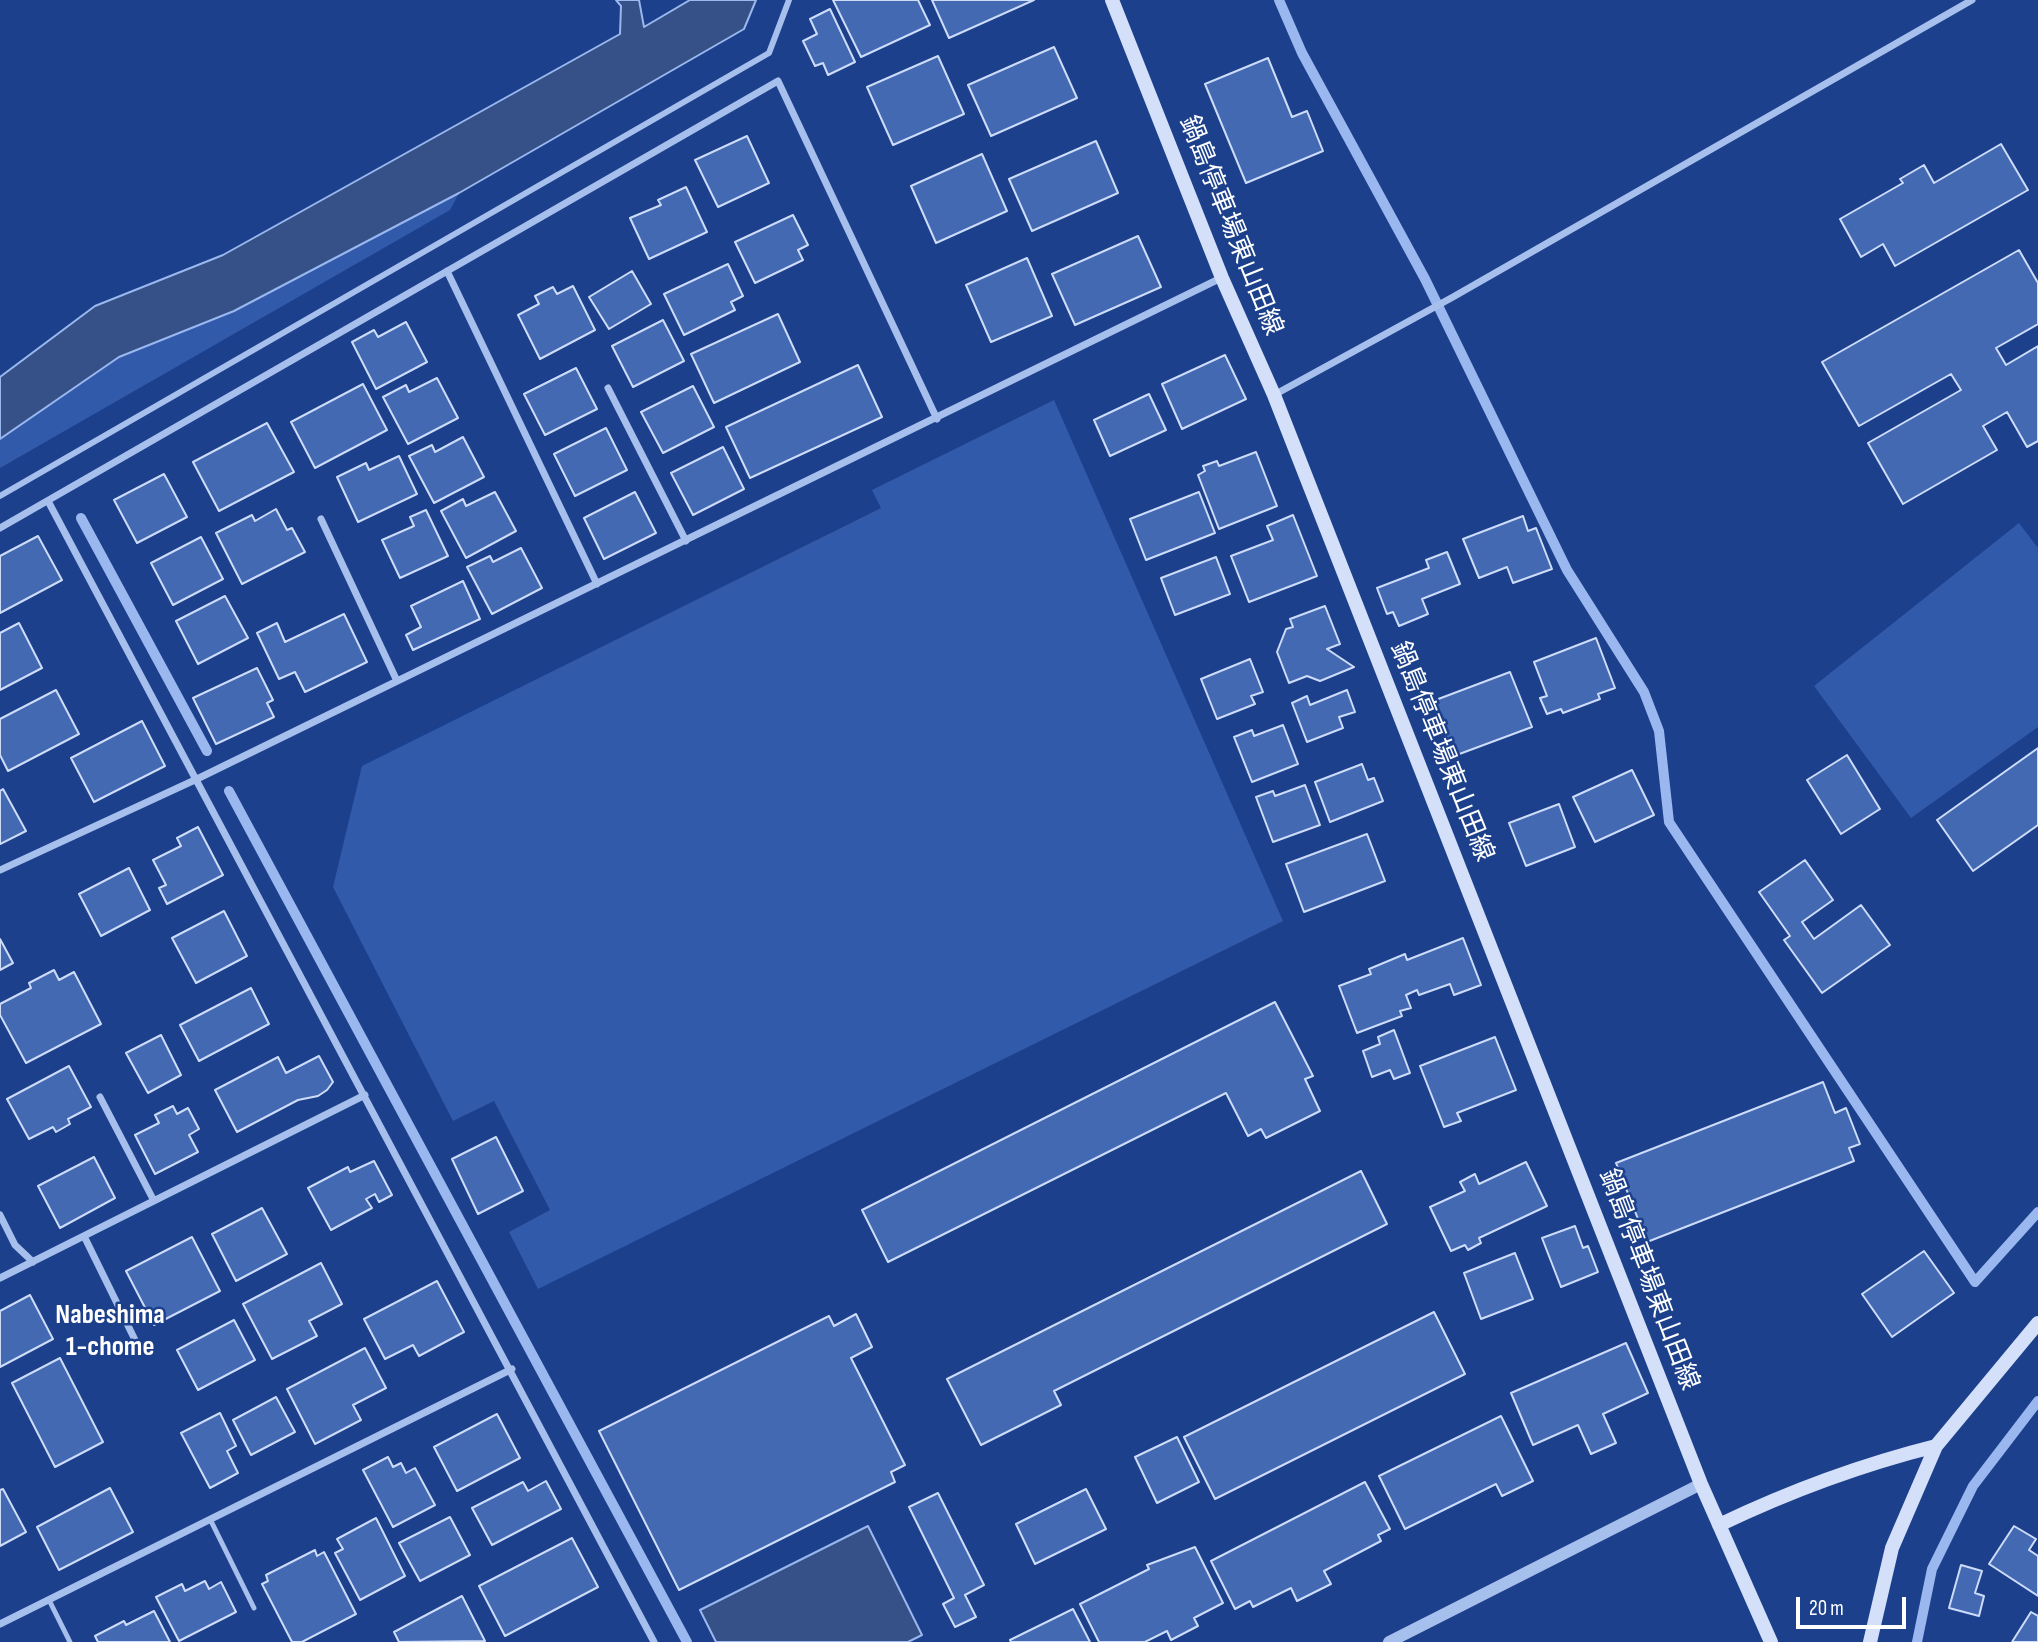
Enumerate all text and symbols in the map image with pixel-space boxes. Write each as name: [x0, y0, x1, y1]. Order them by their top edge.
street label: 鍋島停車場東山田線: [1172, 112, 1288, 340]
street label: 鍋島停車場東山田線: [1383, 638, 1499, 866]
street label: 鍋島停車場東山田線: [1592, 1165, 1704, 1395]
district label: Nabeshima 1-chome: [55, 1299, 165, 1365]
scale bar: [1800, 1582, 1910, 1626]
text: 20 m: [1809, 1596, 1844, 1621]

